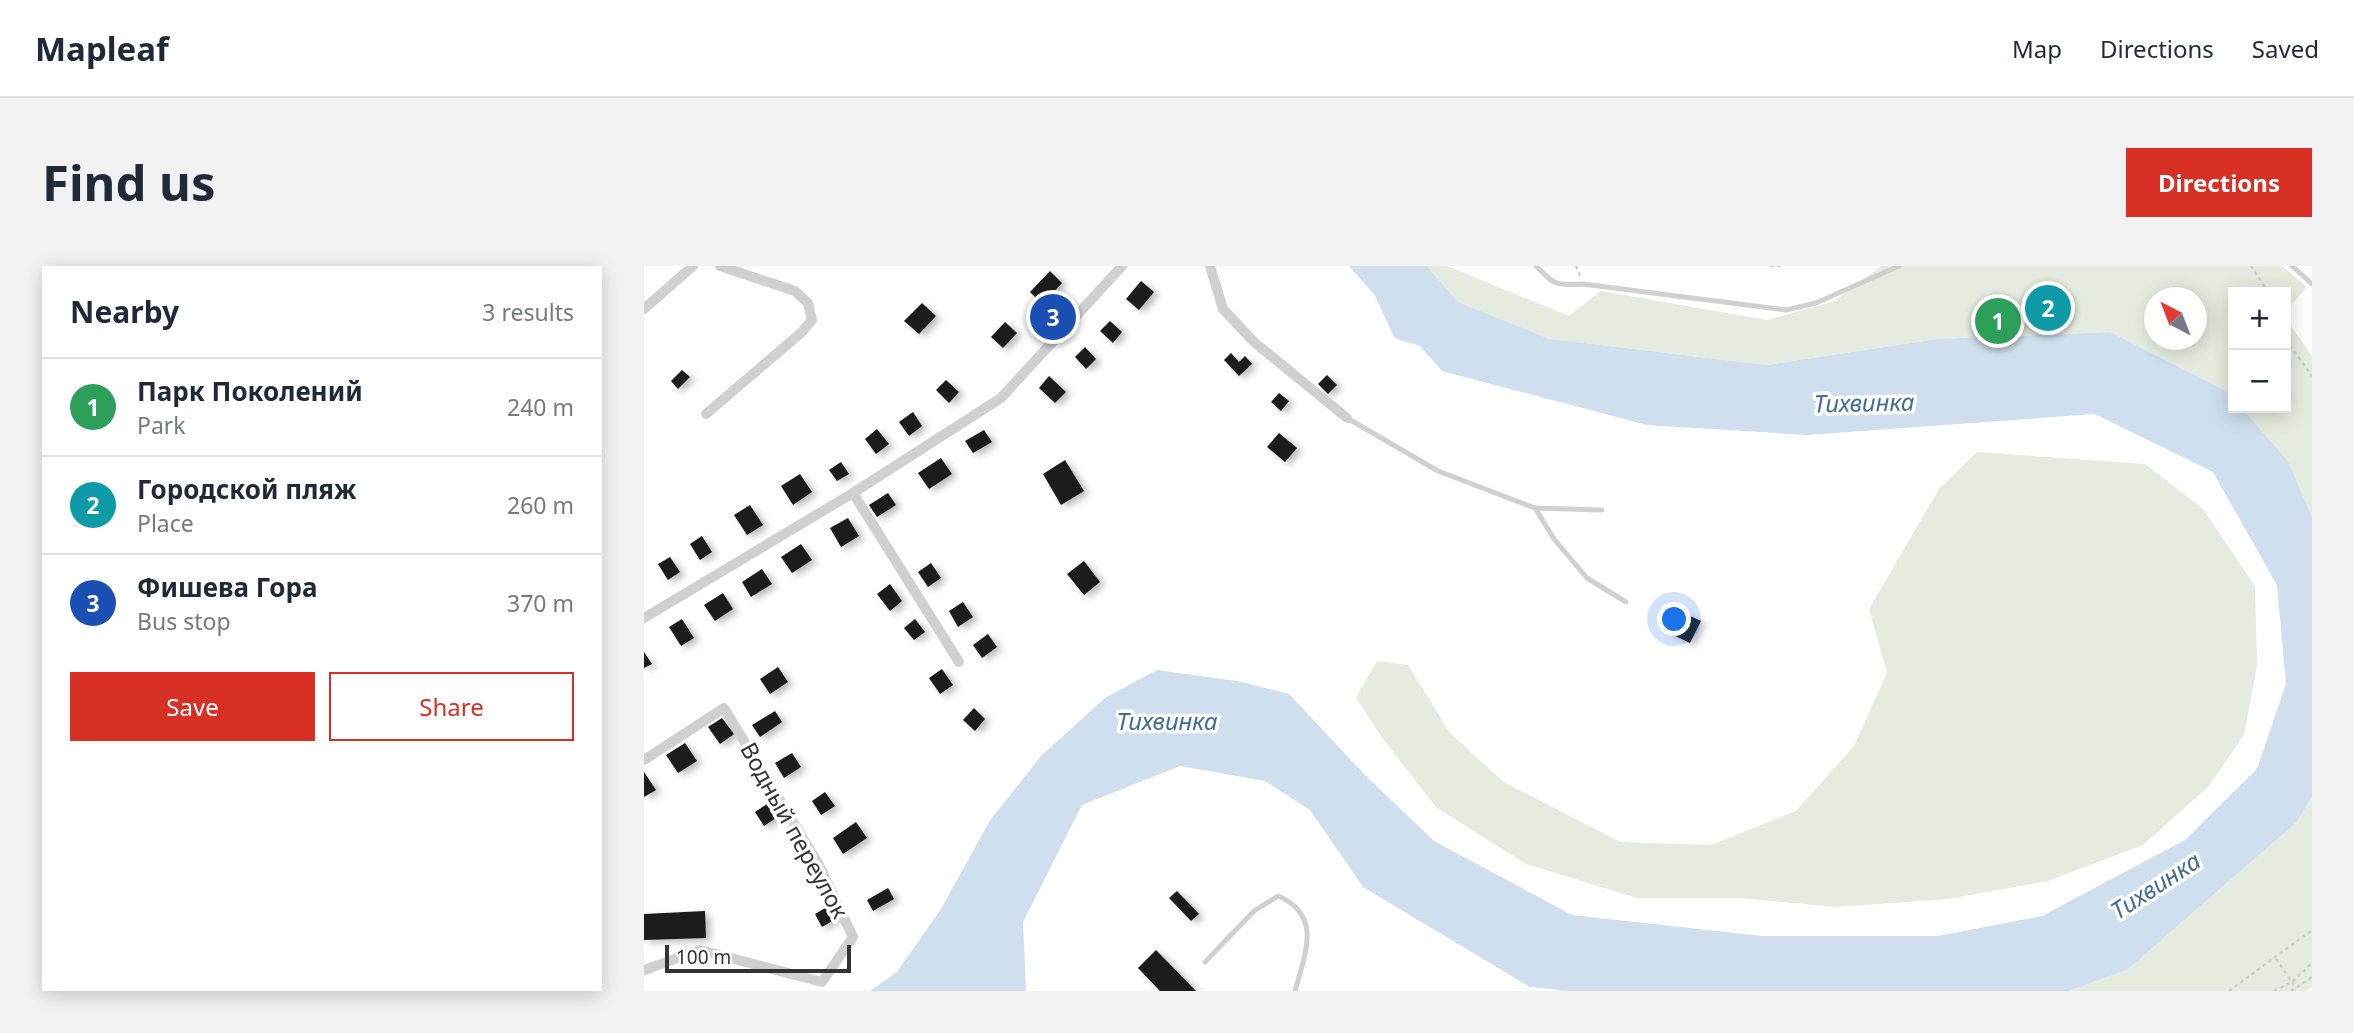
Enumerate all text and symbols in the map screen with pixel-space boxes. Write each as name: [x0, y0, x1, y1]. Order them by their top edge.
text: Mapleaf: [35, 26, 169, 71]
text: Map: [2012, 32, 2062, 65]
text: Directions: [2100, 32, 2214, 65]
text: Saved: [2252, 32, 2319, 65]
button: Directions: [2126, 148, 2312, 217]
text: Find us: [42, 149, 216, 215]
pin: 2: [2025, 282, 2071, 334]
north arrow: [2144, 287, 2207, 350]
map controls: [2228, 287, 2291, 413]
button: +: [2228, 287, 2291, 350]
text: Nearby: [70, 291, 179, 332]
pin: 3: [1030, 291, 1076, 343]
pin: 1: [1975, 295, 2021, 347]
text: 3 results: [482, 296, 574, 328]
button: −: [2228, 350, 2291, 413]
text: Парк Поколений: [137, 373, 363, 409]
water label: Тихвинка: [1813, 385, 1915, 419]
text: 1: [86, 391, 100, 423]
text: 240 m: [507, 391, 574, 423]
text: Park: [137, 409, 186, 441]
text: Городской пляж: [137, 471, 357, 507]
text: 2: [86, 489, 100, 521]
text: 260 m: [507, 489, 574, 521]
text: Place: [137, 507, 194, 539]
text: Фишева Гора: [137, 569, 317, 605]
text: 3: [86, 587, 100, 619]
text: 370 m: [507, 587, 574, 619]
your location: [1657, 602, 1691, 636]
text: Bus stop: [137, 605, 231, 637]
button: Save: [70, 672, 315, 741]
button: Share: [329, 672, 574, 741]
water label: Тихвинка: [1117, 704, 1218, 737]
street label: Водный переулок: [733, 736, 857, 924]
water label: Тихвинка: [2104, 843, 2207, 926]
scale bar: [665, 942, 850, 974]
text: 100 m: [676, 944, 731, 970]

